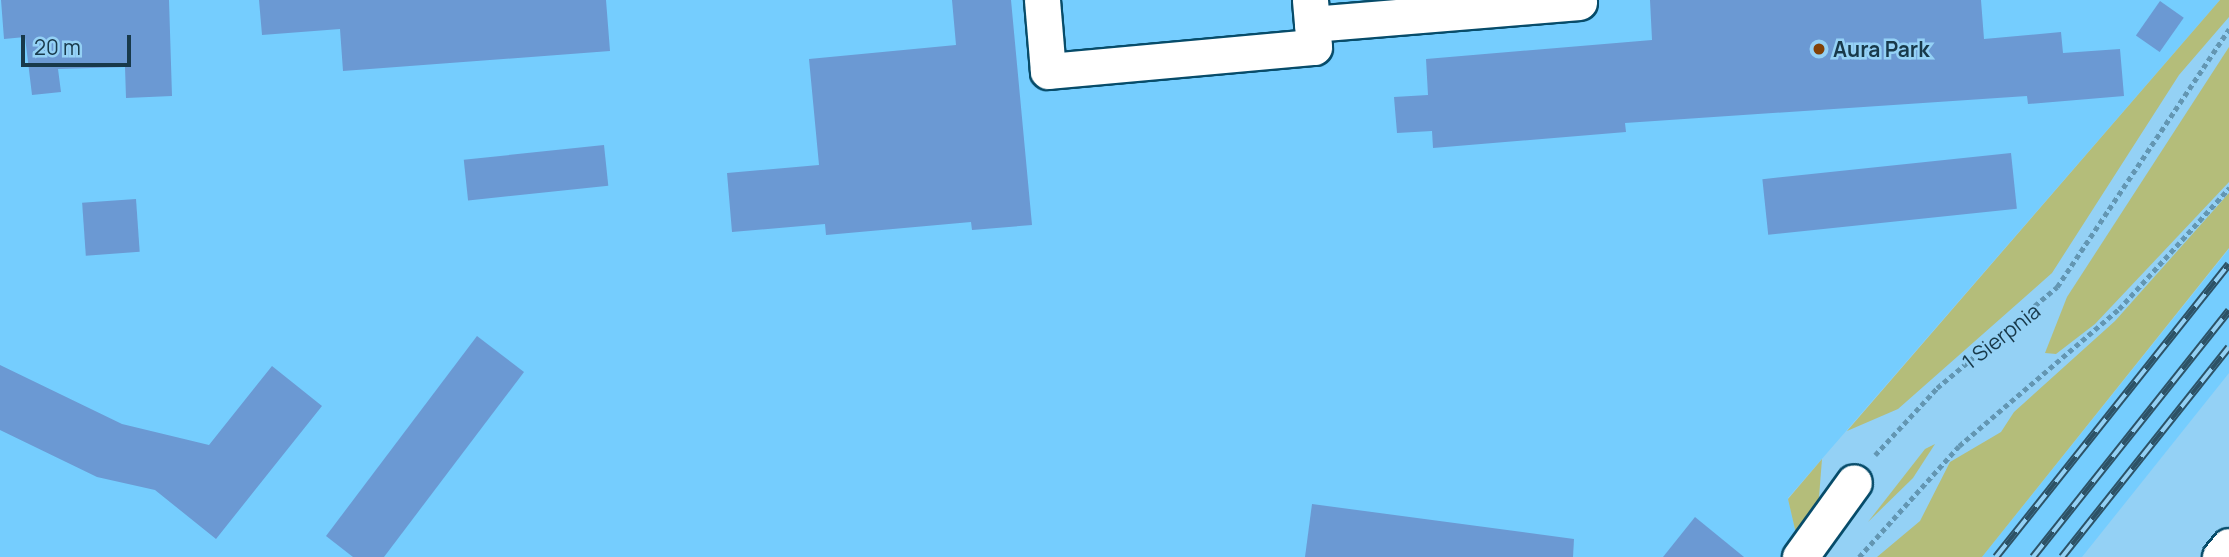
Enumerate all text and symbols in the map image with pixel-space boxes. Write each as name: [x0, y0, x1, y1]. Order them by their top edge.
scale bar: [24, 21, 135, 65]
text: 20 m: [34, 33, 81, 61]
place label: Aura Park: [1833, 36, 1930, 62]
marker: Aura Park: [1811, 41, 1827, 57]
street label: 1 Sierpnia: [1957, 298, 2045, 374]

